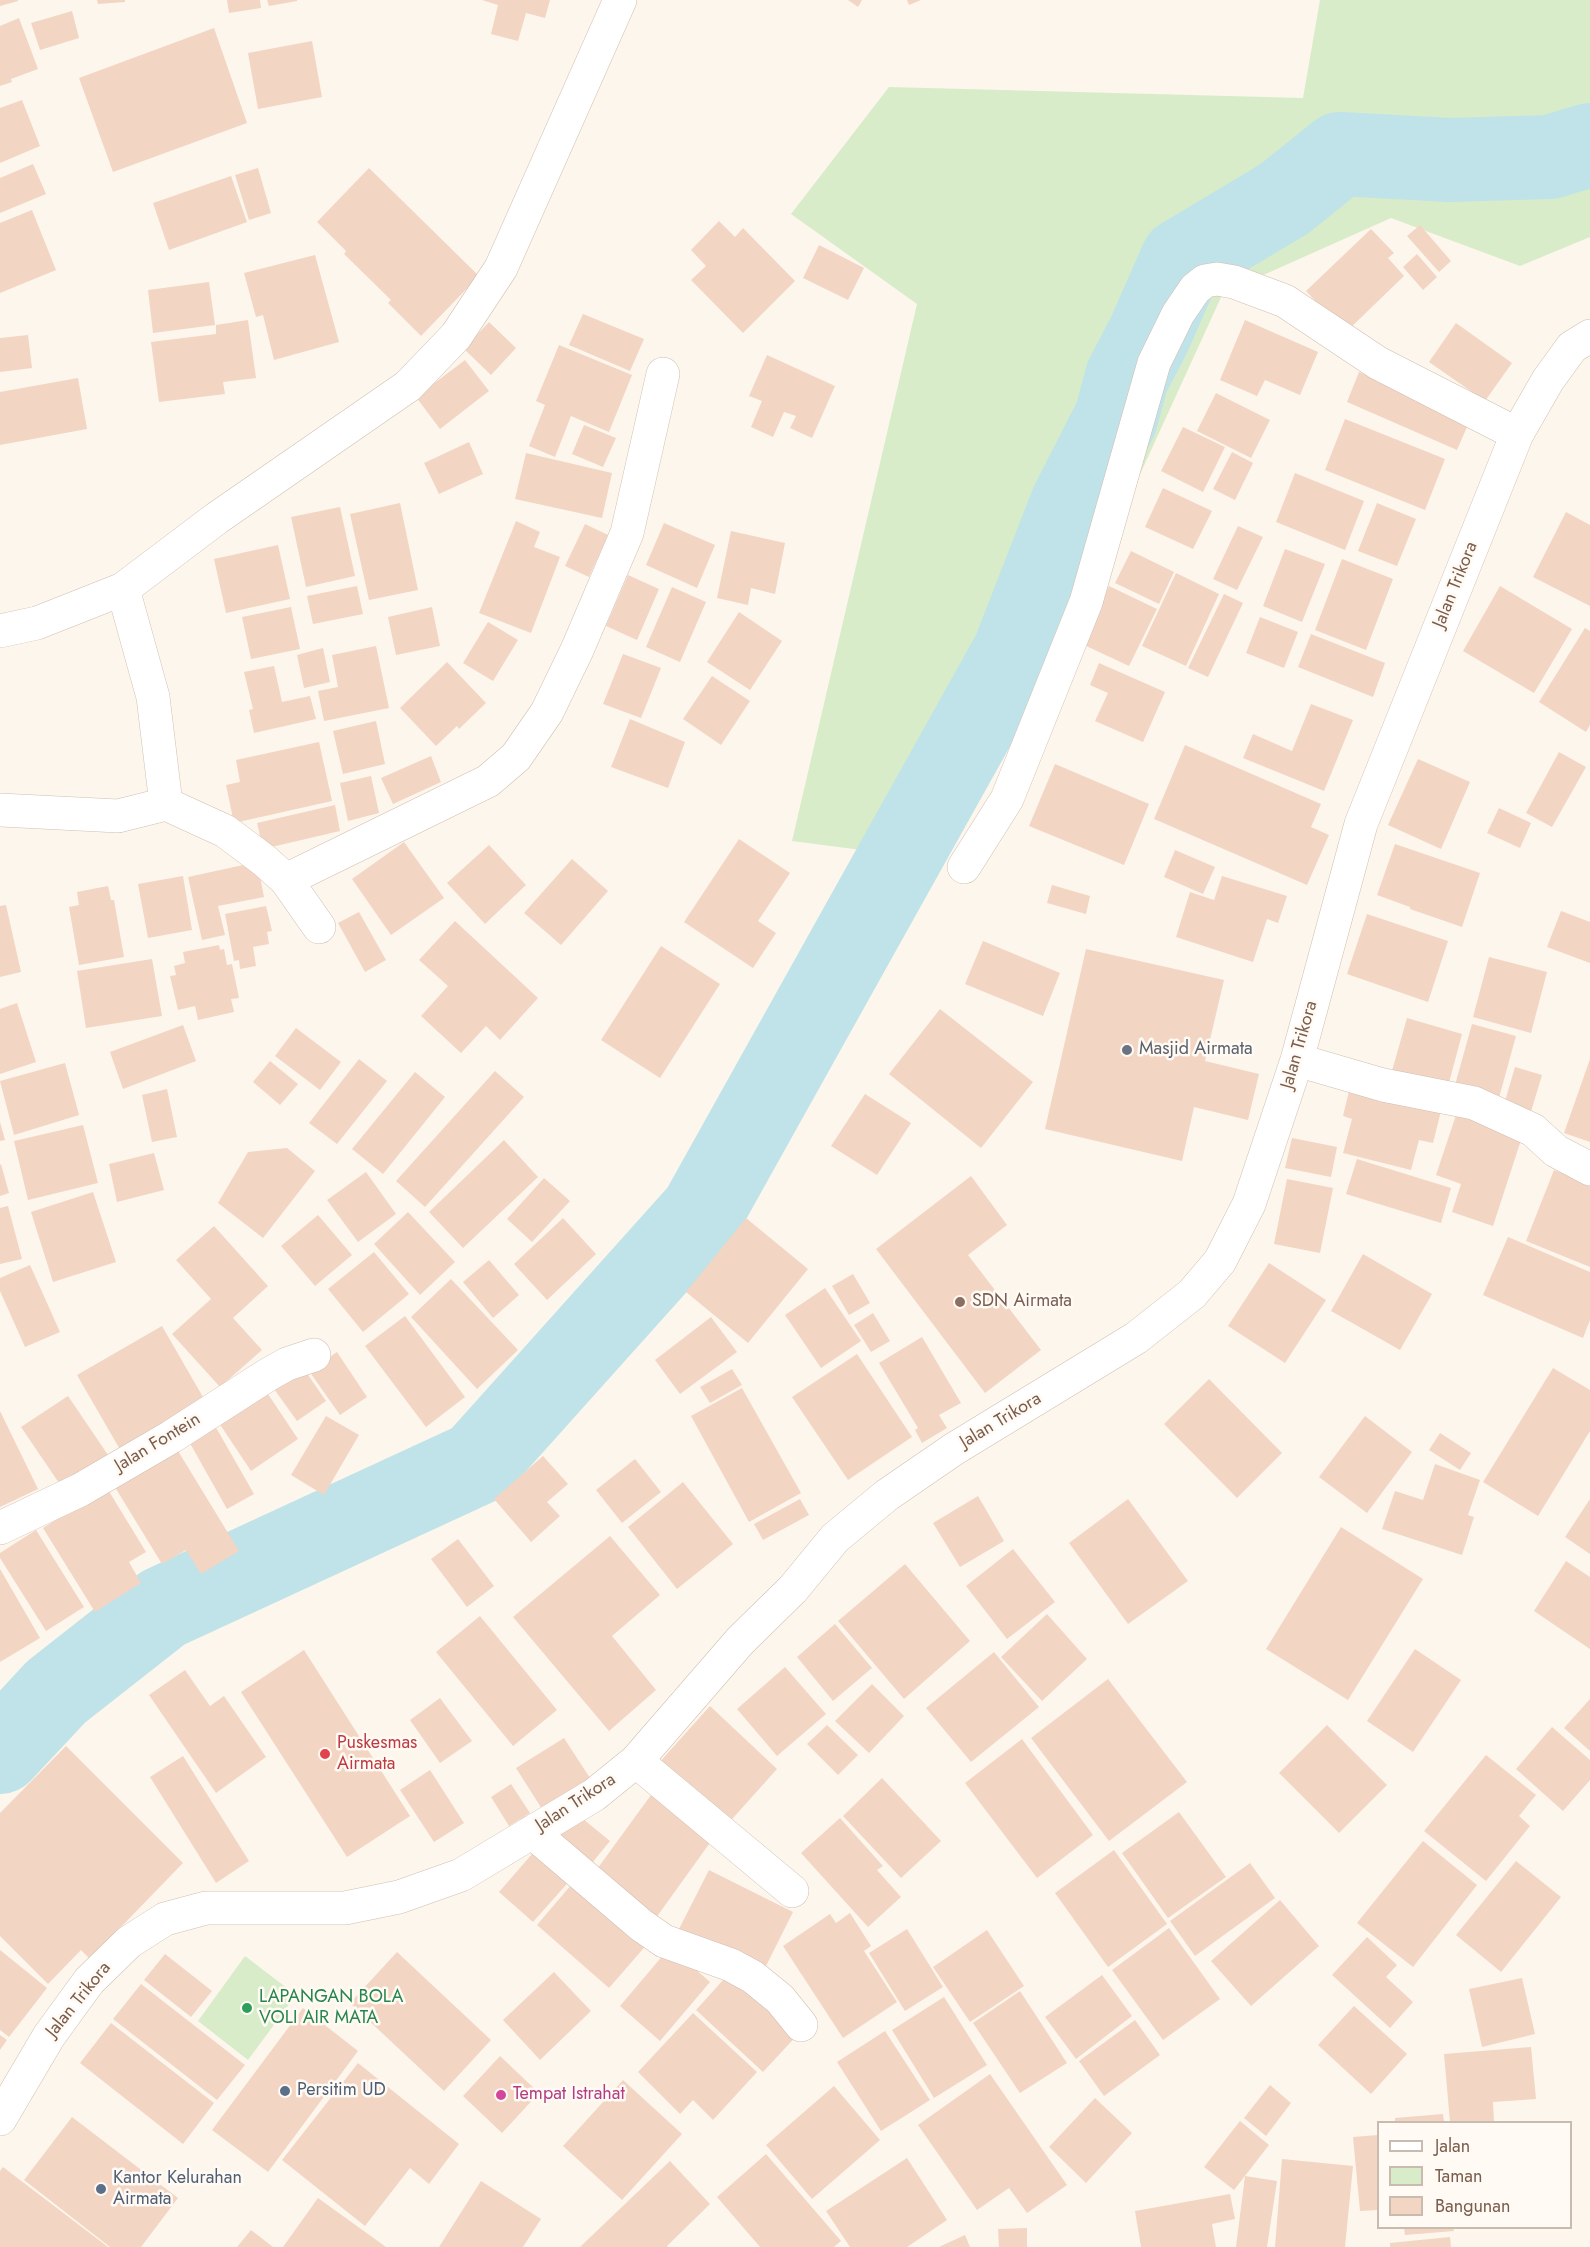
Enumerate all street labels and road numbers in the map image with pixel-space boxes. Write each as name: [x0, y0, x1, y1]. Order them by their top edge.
street label: Jalan Trikora: [1429, 539, 1483, 631]
street label: Jalan Trikora: [1277, 998, 1323, 1092]
street label: Jalan Trikora: [957, 1388, 1045, 1454]
street label: Jalan Fontein: [111, 1409, 205, 1477]
street label: Jalan Trikora: [532, 1769, 620, 1837]
street label: Jalan Trikora: [42, 1958, 116, 2042]

